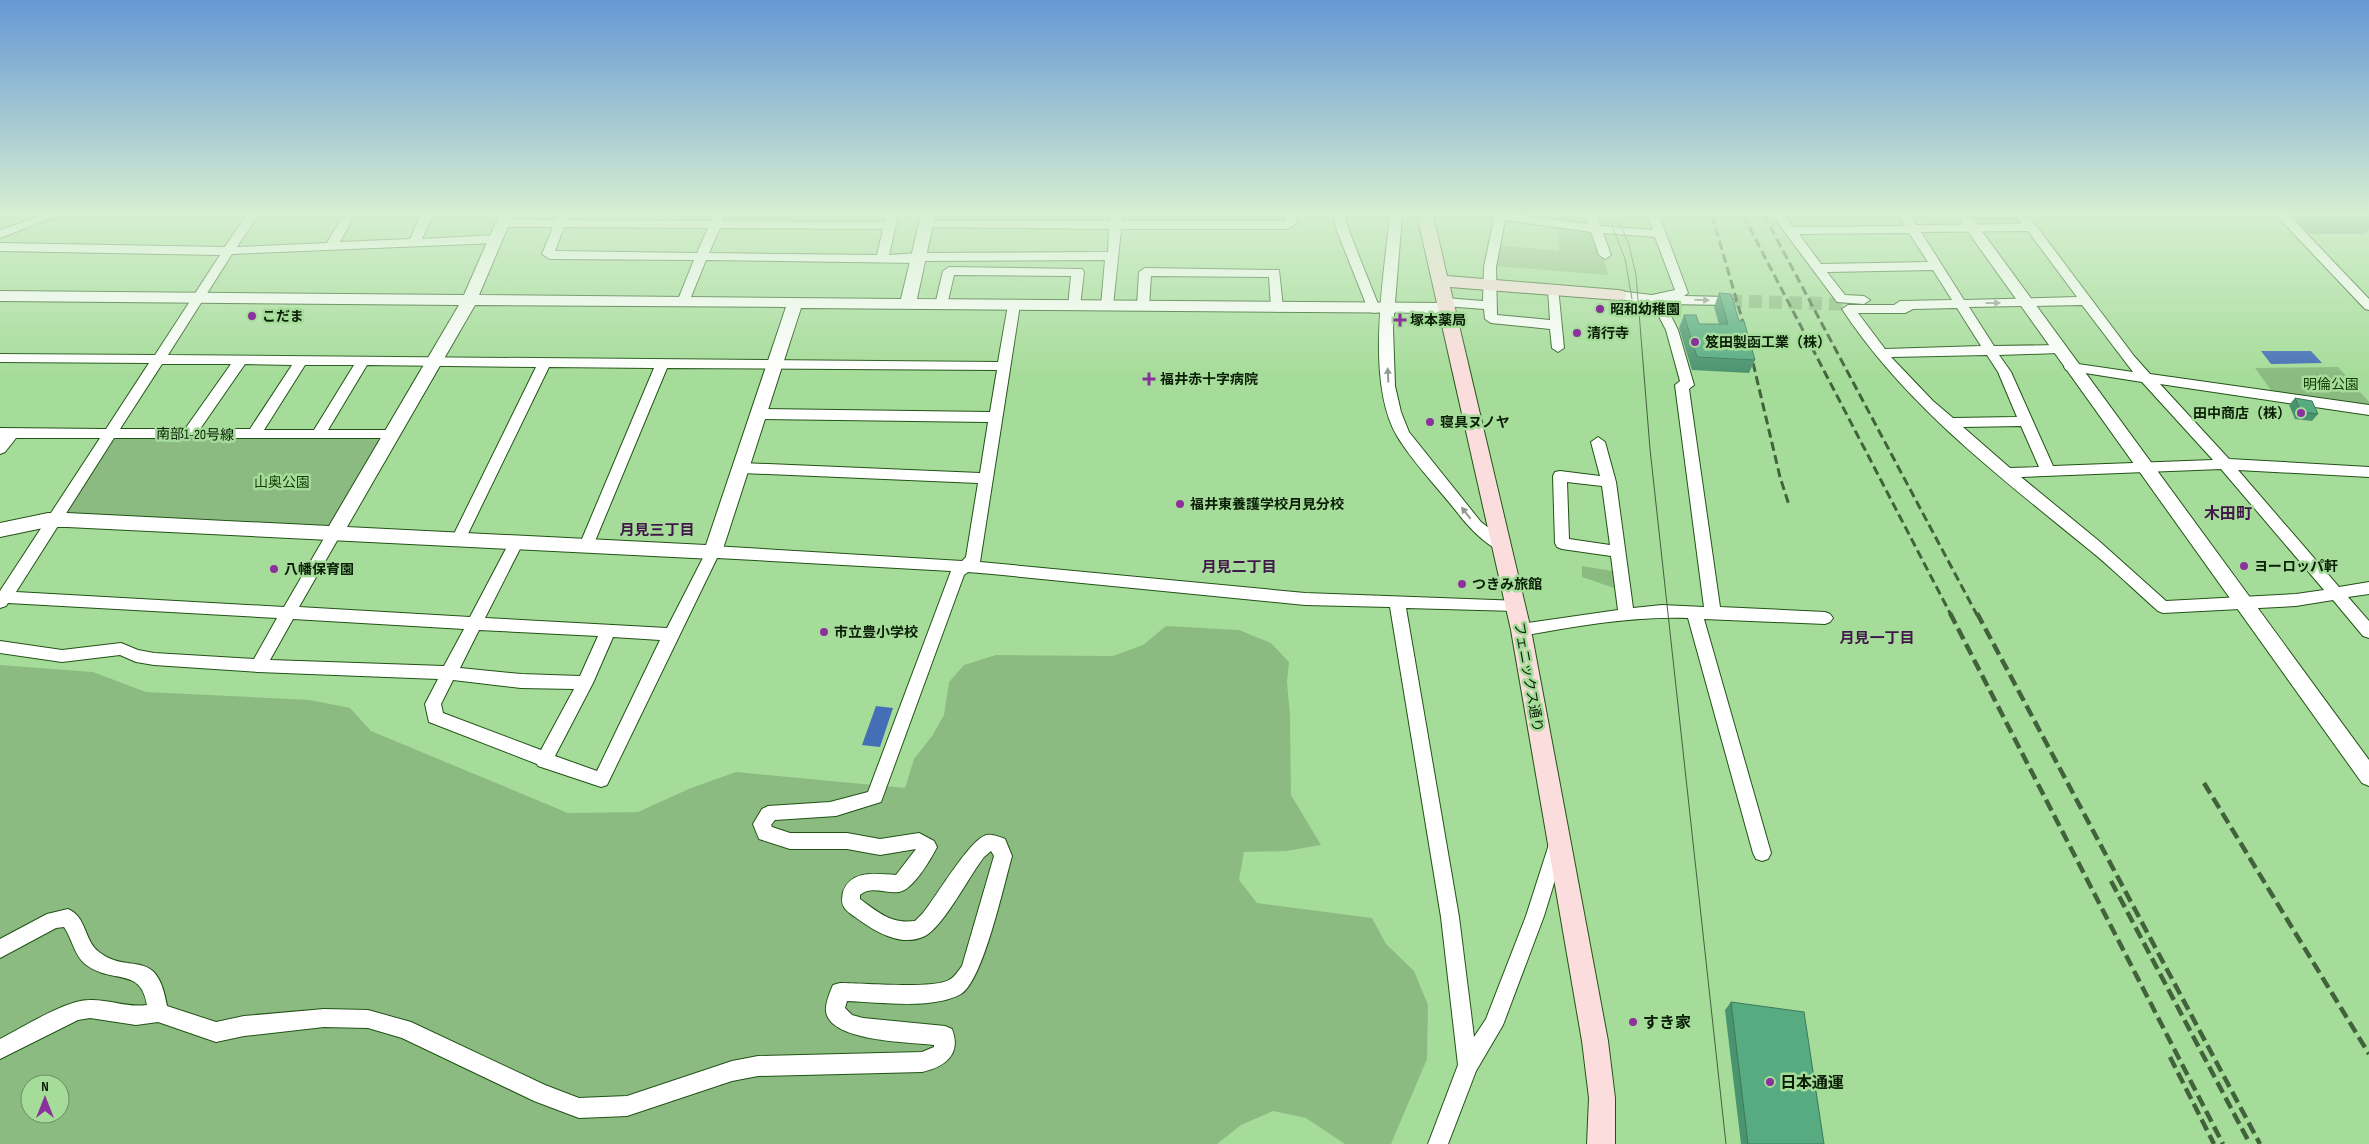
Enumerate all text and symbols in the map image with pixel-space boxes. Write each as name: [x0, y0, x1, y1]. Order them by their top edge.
one-way arrow: [1694, 296, 1710, 304]
one-way arrow: [1986, 299, 2002, 307]
place label: 昭和幼稚園: [1610, 301, 1680, 318]
marker: 昭和幼稚園: [1594, 303, 1606, 315]
place label: こだま: [262, 308, 304, 325]
marker: こだま: [246, 310, 258, 322]
place label: 塚本薬局: [1410, 312, 1466, 329]
marker: 塚本薬局: [1394, 314, 1406, 326]
place label: 清行寺: [1587, 325, 1629, 342]
marker: 清行寺: [1571, 327, 1583, 339]
place label: 笈田製函工業（株）: [1705, 334, 1831, 351]
marker: 笈田製函工業（株）: [1689, 336, 1701, 348]
one-way arrow: [1384, 367, 1392, 383]
place label: 福井赤十字病院: [1160, 371, 1258, 388]
marker: 福井赤十字病院: [1142, 372, 1156, 386]
park label: 明倫公園: [2303, 376, 2359, 393]
place label: 田中商店（株）: [2193, 405, 2291, 422]
marker: 田中商店（株）: [2295, 407, 2307, 419]
place label: 寝具ヌノヤ: [1440, 414, 1510, 431]
marker: 寝具ヌノヤ: [1424, 416, 1436, 428]
street label: 南部1-20号線: [156, 425, 234, 444]
park label: 山奥公園: [254, 474, 310, 491]
place label: 福井東養護学校月見分校: [1190, 496, 1344, 513]
marker: 福井東養護学校月見分校: [1174, 498, 1186, 510]
district label: 木田町: [2204, 505, 2252, 524]
one-way arrow: [1461, 506, 1471, 520]
district label: 月見三丁目: [619, 521, 695, 540]
district label: 月見二丁目: [1201, 558, 1277, 577]
place label: ヨーロッパ軒: [2254, 558, 2338, 575]
marker: ヨーロッパ軒: [2238, 560, 2250, 572]
place label: 八幡保育園: [284, 561, 354, 578]
marker: 八幡保育園: [268, 563, 280, 575]
place label: つきみ旅館: [1472, 576, 1542, 593]
marker: つきみ旅館: [1456, 578, 1468, 590]
street label: フェニックス通り: [1510, 621, 1547, 734]
place label: 市立豊小学校: [834, 624, 918, 641]
marker: 市立豊小学校: [818, 626, 830, 638]
district label: 月見一丁目: [1839, 629, 1915, 648]
place label: すき家: [1643, 1014, 1691, 1033]
marker: すき家: [1627, 1016, 1639, 1028]
north arrow: [20, 1074, 70, 1124]
place label: 日本通運: [1780, 1074, 1844, 1093]
marker: 日本通運: [1764, 1076, 1776, 1088]
text: N: [41, 1078, 49, 1095]

